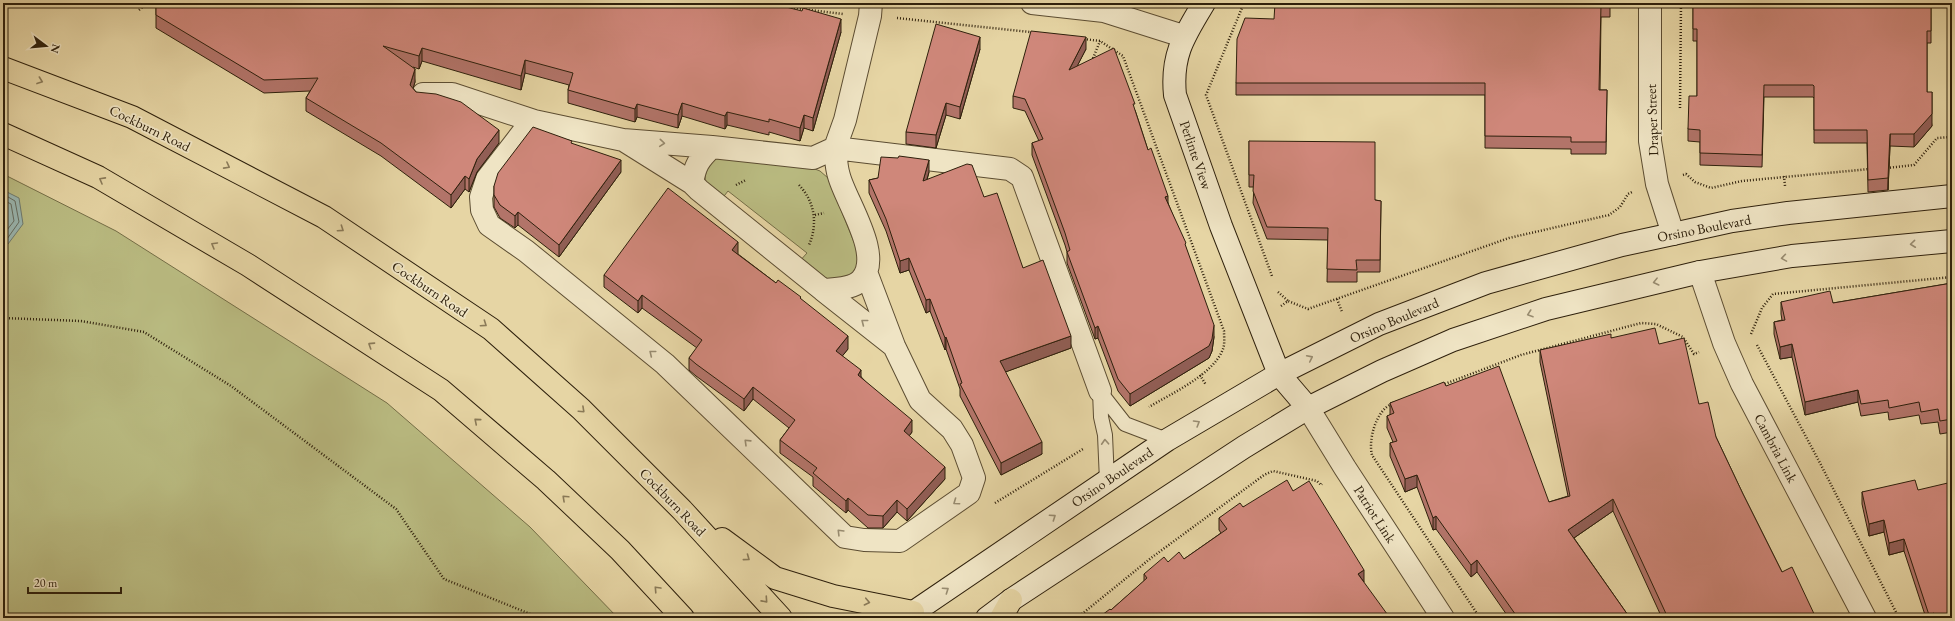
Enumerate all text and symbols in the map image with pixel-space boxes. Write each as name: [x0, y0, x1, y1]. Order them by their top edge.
north arrow: [26, 26, 66, 66]
text: N: [48, 43, 64, 55]
one-way arrow: [36, 76, 43, 84]
street label: Draper Street: [1642, 83, 1662, 156]
street label: Cockburn Road: [107, 101, 194, 156]
street label: Perlinte View: [1176, 118, 1216, 192]
one-way arrow: [659, 139, 665, 148]
one-way arrow: [223, 162, 230, 169]
one-way arrow: [99, 177, 106, 184]
street label: Orsino Boulevard: [1656, 210, 1753, 246]
one-way arrow: [337, 224, 344, 231]
one-way arrow: [1910, 240, 1916, 249]
one-way arrow: [211, 243, 218, 250]
one-way arrow: [1781, 253, 1787, 262]
street label: Cockburn Road: [389, 257, 472, 322]
one-way arrow: [1653, 277, 1660, 286]
street label: Orsino Boulevard: [1347, 293, 1442, 347]
one-way arrow: [1527, 310, 1534, 318]
one-way arrow: [479, 319, 486, 326]
one-way arrow: [861, 320, 868, 327]
one-way arrow: [369, 343, 376, 350]
one-way arrow: [649, 351, 656, 358]
one-way arrow: [1305, 355, 1313, 363]
one-way arrow: [577, 405, 584, 412]
street label: Cambria Link: [1750, 410, 1802, 486]
one-way arrow: [474, 418, 482, 425]
one-way arrow: [1193, 420, 1200, 427]
one-way arrow: [744, 439, 752, 447]
one-way arrow: [1101, 439, 1110, 445]
street label: Orsino Boulevard: [1068, 442, 1157, 511]
street label: Cockburn Road: [636, 464, 711, 541]
street label: Patriot Link: [1350, 482, 1400, 546]
one-way arrow: [562, 496, 569, 503]
one-way arrow: [953, 497, 960, 504]
one-way arrow: [1049, 514, 1056, 522]
one-way arrow: [837, 529, 845, 537]
one-way arrow: [743, 553, 750, 560]
scale bar: [28, 569, 121, 595]
text: 20 m: [34, 575, 58, 591]
one-way arrow: [654, 587, 661, 594]
one-way arrow: [941, 588, 948, 595]
one-way arrow: [760, 596, 767, 603]
one-way arrow: [864, 598, 870, 606]

